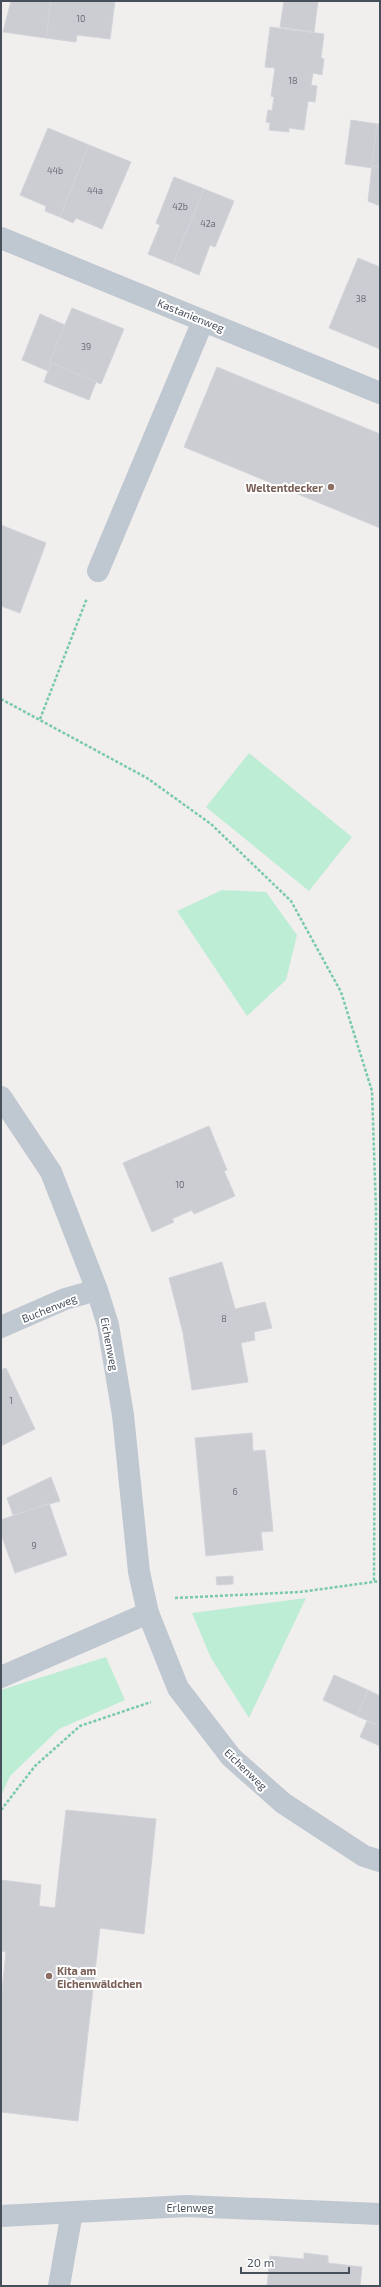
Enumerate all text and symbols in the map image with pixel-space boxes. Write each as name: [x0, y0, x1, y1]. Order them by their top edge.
house number: 10: [76, 13, 86, 24]
house number: 18: [288, 75, 298, 86]
house number: 44b: [47, 165, 63, 176]
house number: 44a: [87, 185, 103, 196]
house number: 42b: [172, 201, 188, 212]
house number: 42a: [200, 218, 216, 229]
house number: 38: [356, 293, 366, 304]
street label: Kastanienweg: [156, 296, 226, 334]
house number: 39: [81, 341, 91, 352]
place label: Weltentdecker: [246, 481, 323, 494]
marker: Weltentdecker: [326, 482, 336, 492]
house number: 10: [175, 1179, 185, 1190]
street label: Buchenweg: [20, 1291, 78, 1325]
house number: 8: [221, 1313, 227, 1324]
street label: Eichenweg: [98, 1316, 122, 1372]
house number: 1: [9, 1395, 13, 1406]
house number: 6: [232, 1486, 238, 1497]
house number: 9: [31, 1540, 37, 1551]
street label: Eichenweg: [222, 1746, 270, 1792]
place label: Kita am Eichenwäldchen: [57, 1964, 142, 1990]
marker: Kita am Eichenwäldchen: [44, 1971, 54, 1981]
street label: Erlenweg: [166, 2201, 214, 2214]
scale bar: [241, 2249, 349, 2275]
text: 20 m: [247, 2255, 274, 2269]

